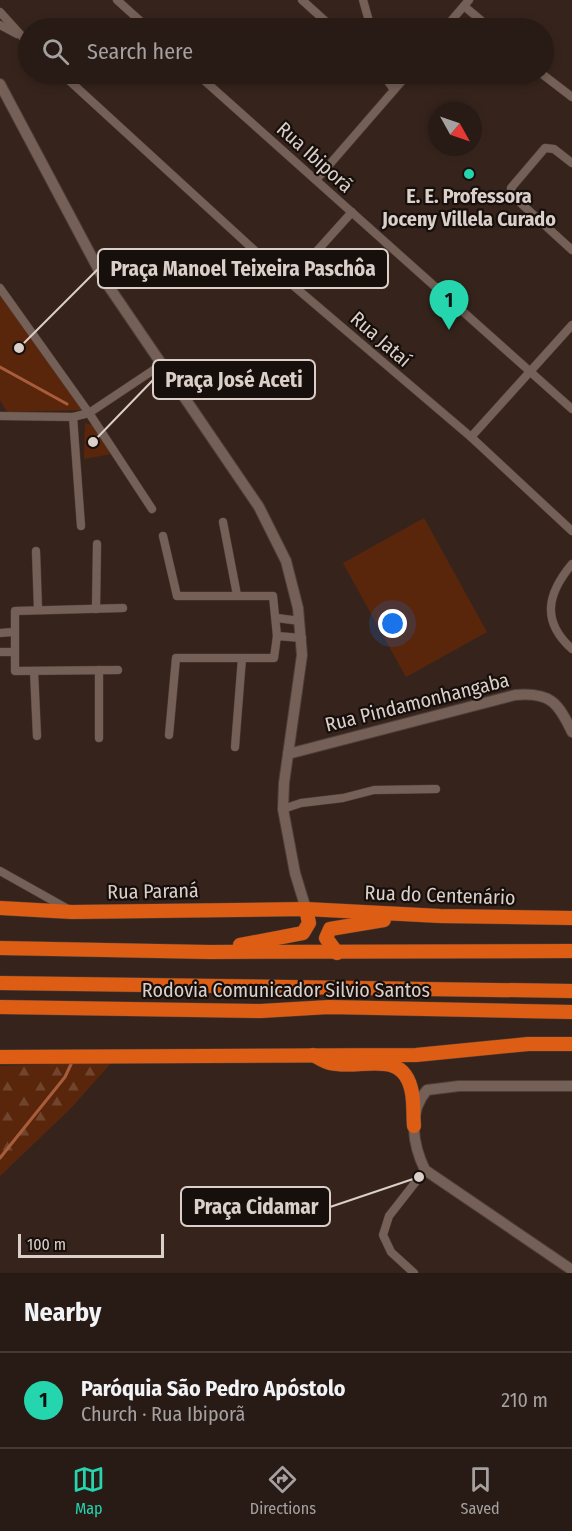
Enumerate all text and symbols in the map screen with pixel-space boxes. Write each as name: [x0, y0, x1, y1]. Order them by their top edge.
search box: [18, 18, 554, 84]
icon: search: [39, 35, 72, 68]
text: Search here: [87, 38, 193, 65]
north arrow: [428, 102, 482, 156]
street label: Rua Ibiporã: [272, 117, 358, 197]
marker: E. E. Professora Joceny Villela Curado: [462, 167, 476, 181]
place label: E. E. Professora Joceny Villela Curado: [381, 184, 556, 231]
callout: Praça Manoel Teixeira Paschôa: [98, 249, 388, 288]
text: Praça Manoel Teixeira Paschôa: [110, 256, 376, 282]
pin: 1: [430, 280, 468, 330]
street label: Rua Jataí: [346, 306, 416, 372]
callout: Praça José Aceti: [153, 360, 315, 399]
text: Praça José Aceti: [165, 367, 303, 393]
your location: [378, 609, 407, 638]
street label: Rua Pindamonhangaba: [322, 668, 512, 736]
street label: Rua Paraná: [107, 878, 199, 904]
street label: Rua do Centenário: [364, 880, 516, 910]
street label: Rodovia Comunicador Silvio Santos: [142, 978, 430, 1002]
callout: Praça Cidamar: [181, 1187, 330, 1226]
text: Praça Cidamar: [194, 1194, 319, 1220]
scale bar: [18, 1231, 164, 1258]
text: 100 m: [27, 1235, 66, 1254]
text: Nearby: [24, 1297, 101, 1328]
text: Paróquia São Pedro Apóstolo: [81, 1375, 346, 1402]
text: 1: [39, 1388, 48, 1412]
text: 210 m: [501, 1388, 548, 1412]
text: Church · Rua Ibiporã: [81, 1402, 245, 1426]
tab: Map: [72, 1463, 105, 1518]
tab: Directions: [250, 1463, 316, 1518]
tab: Saved: [461, 1463, 500, 1518]

